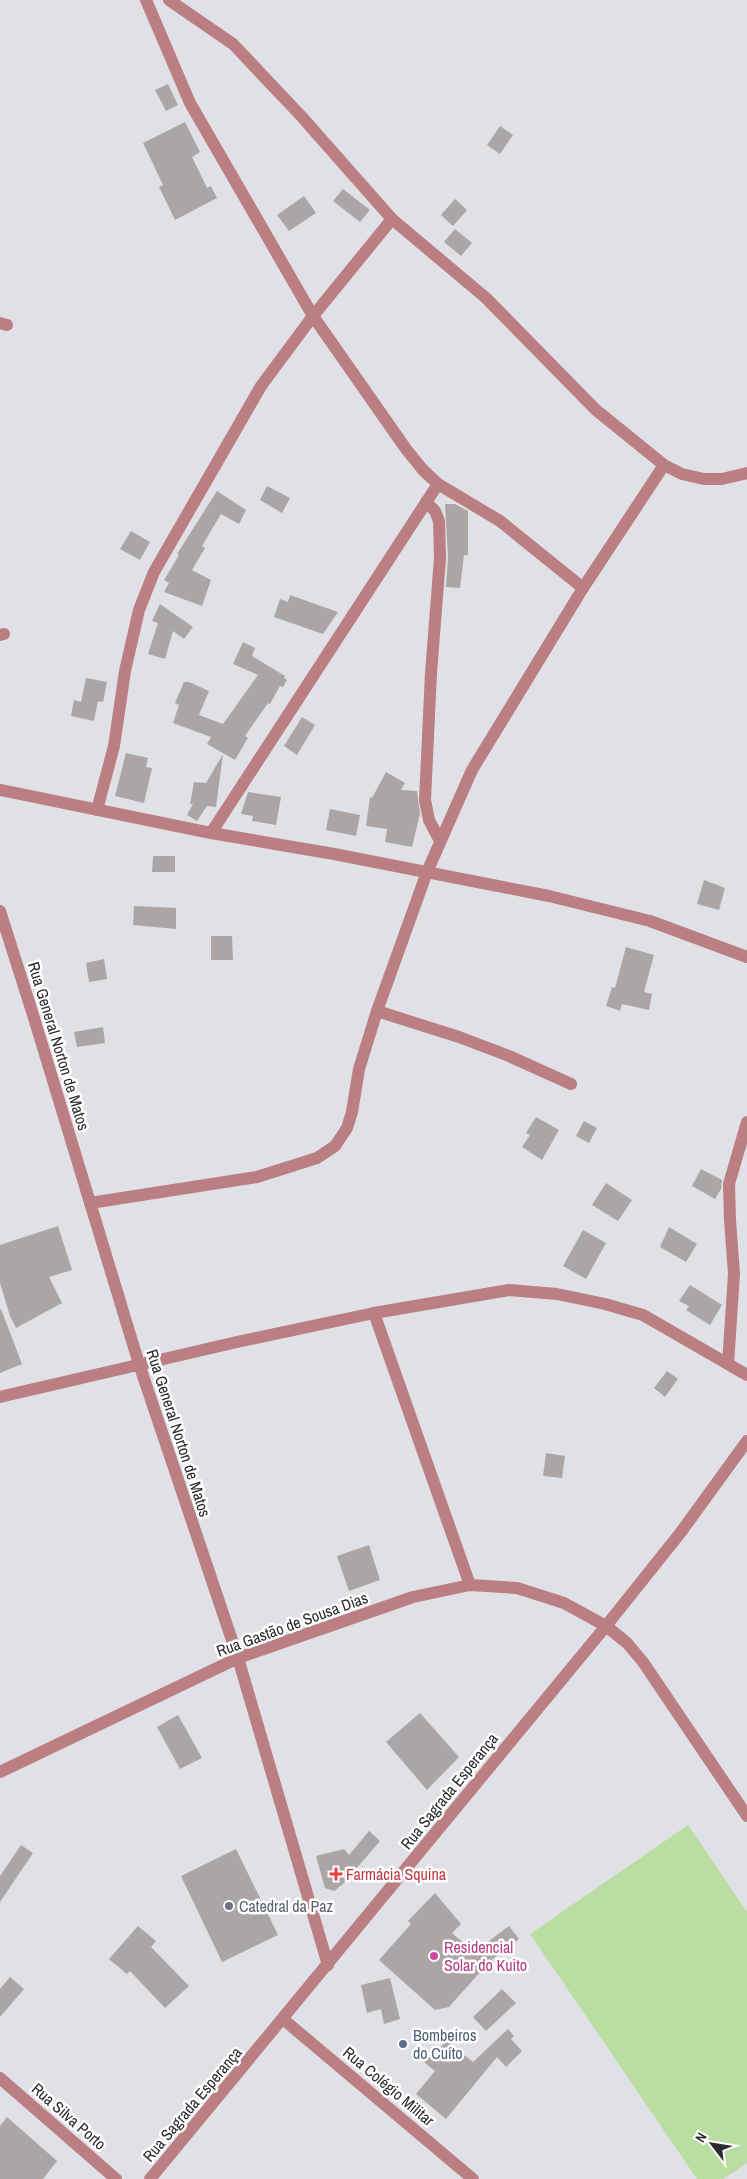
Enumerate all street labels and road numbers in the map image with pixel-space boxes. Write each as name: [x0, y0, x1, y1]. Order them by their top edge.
street label: Rua General Norton de Matos: [23, 959, 95, 1133]
street label: Rua General Norton de Matos: [141, 1346, 217, 1520]
street label: Rua Gastão de Sousa Dias: [213, 1586, 371, 1662]
street label: Rua Sagrada Esperança: [395, 1728, 503, 1854]
street label: Rua Sagrada Esperança: [137, 2041, 247, 2166]
street label: Rua Colégio Militar: [339, 2041, 440, 2131]
street label: Rua Silva Porto: [27, 2078, 111, 2154]

